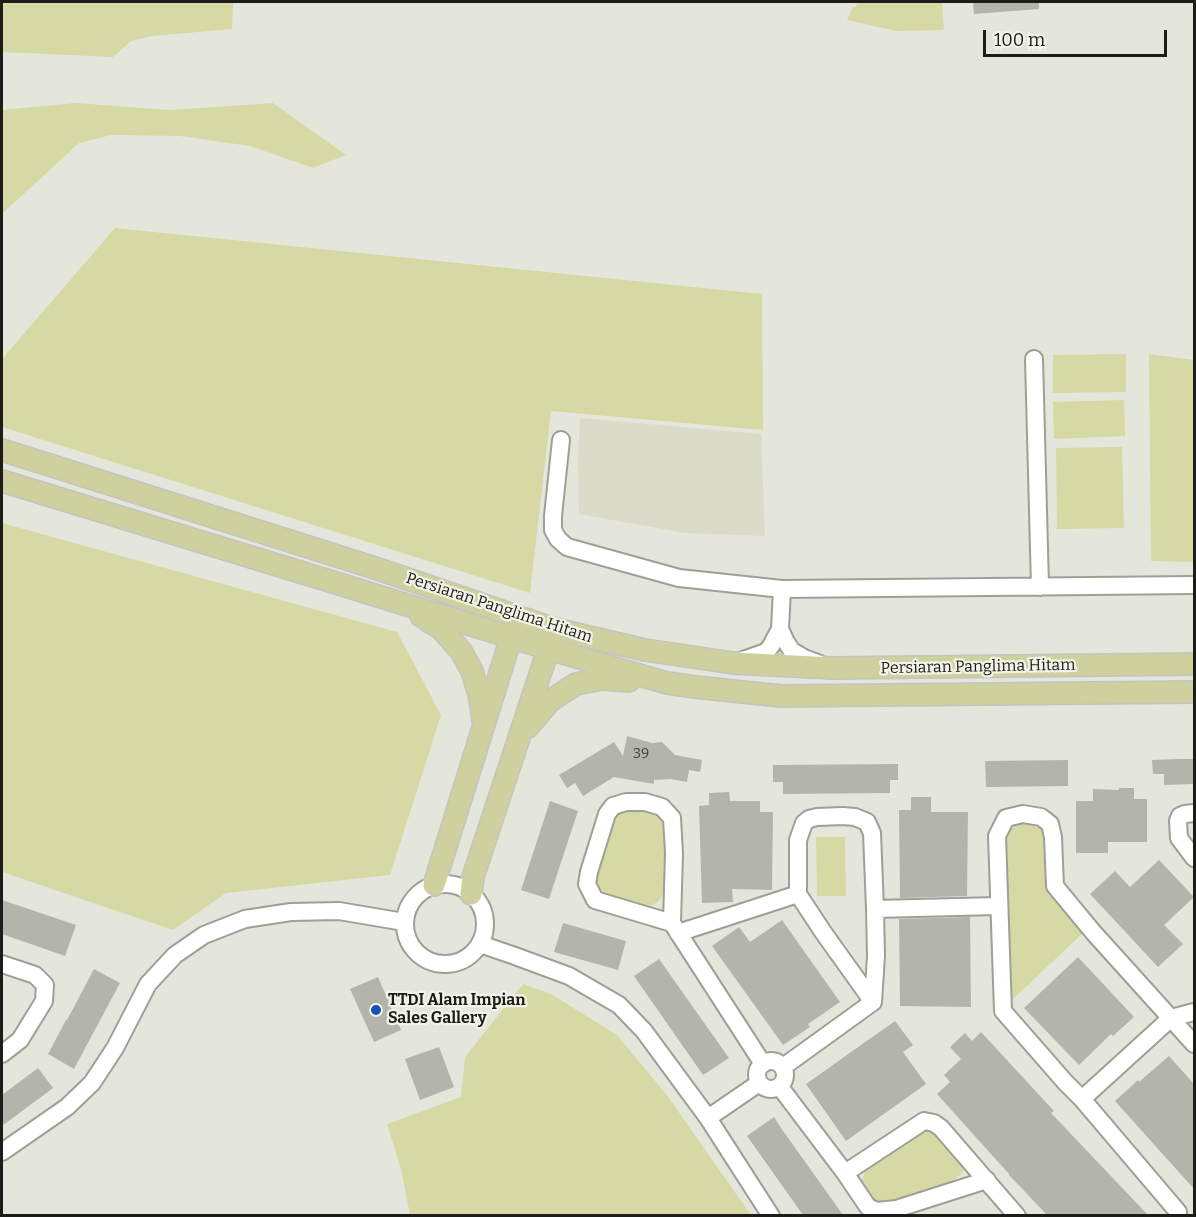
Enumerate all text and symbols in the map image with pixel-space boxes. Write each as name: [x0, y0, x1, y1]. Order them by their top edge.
scale bar: [986, 18, 1170, 56]
text: 100 m: [994, 29, 1045, 51]
street label: Persiaran Panglima Hitam: [403, 569, 595, 647]
street label: Persiaran Panglima Hitam: [880, 656, 1076, 678]
house number: 39: [633, 746, 649, 762]
place label: TTDI Alam Impian Sales Gallery: [388, 991, 526, 1029]
marker: TTDI Alam Impian Sales Gallery: [369, 1003, 383, 1017]

